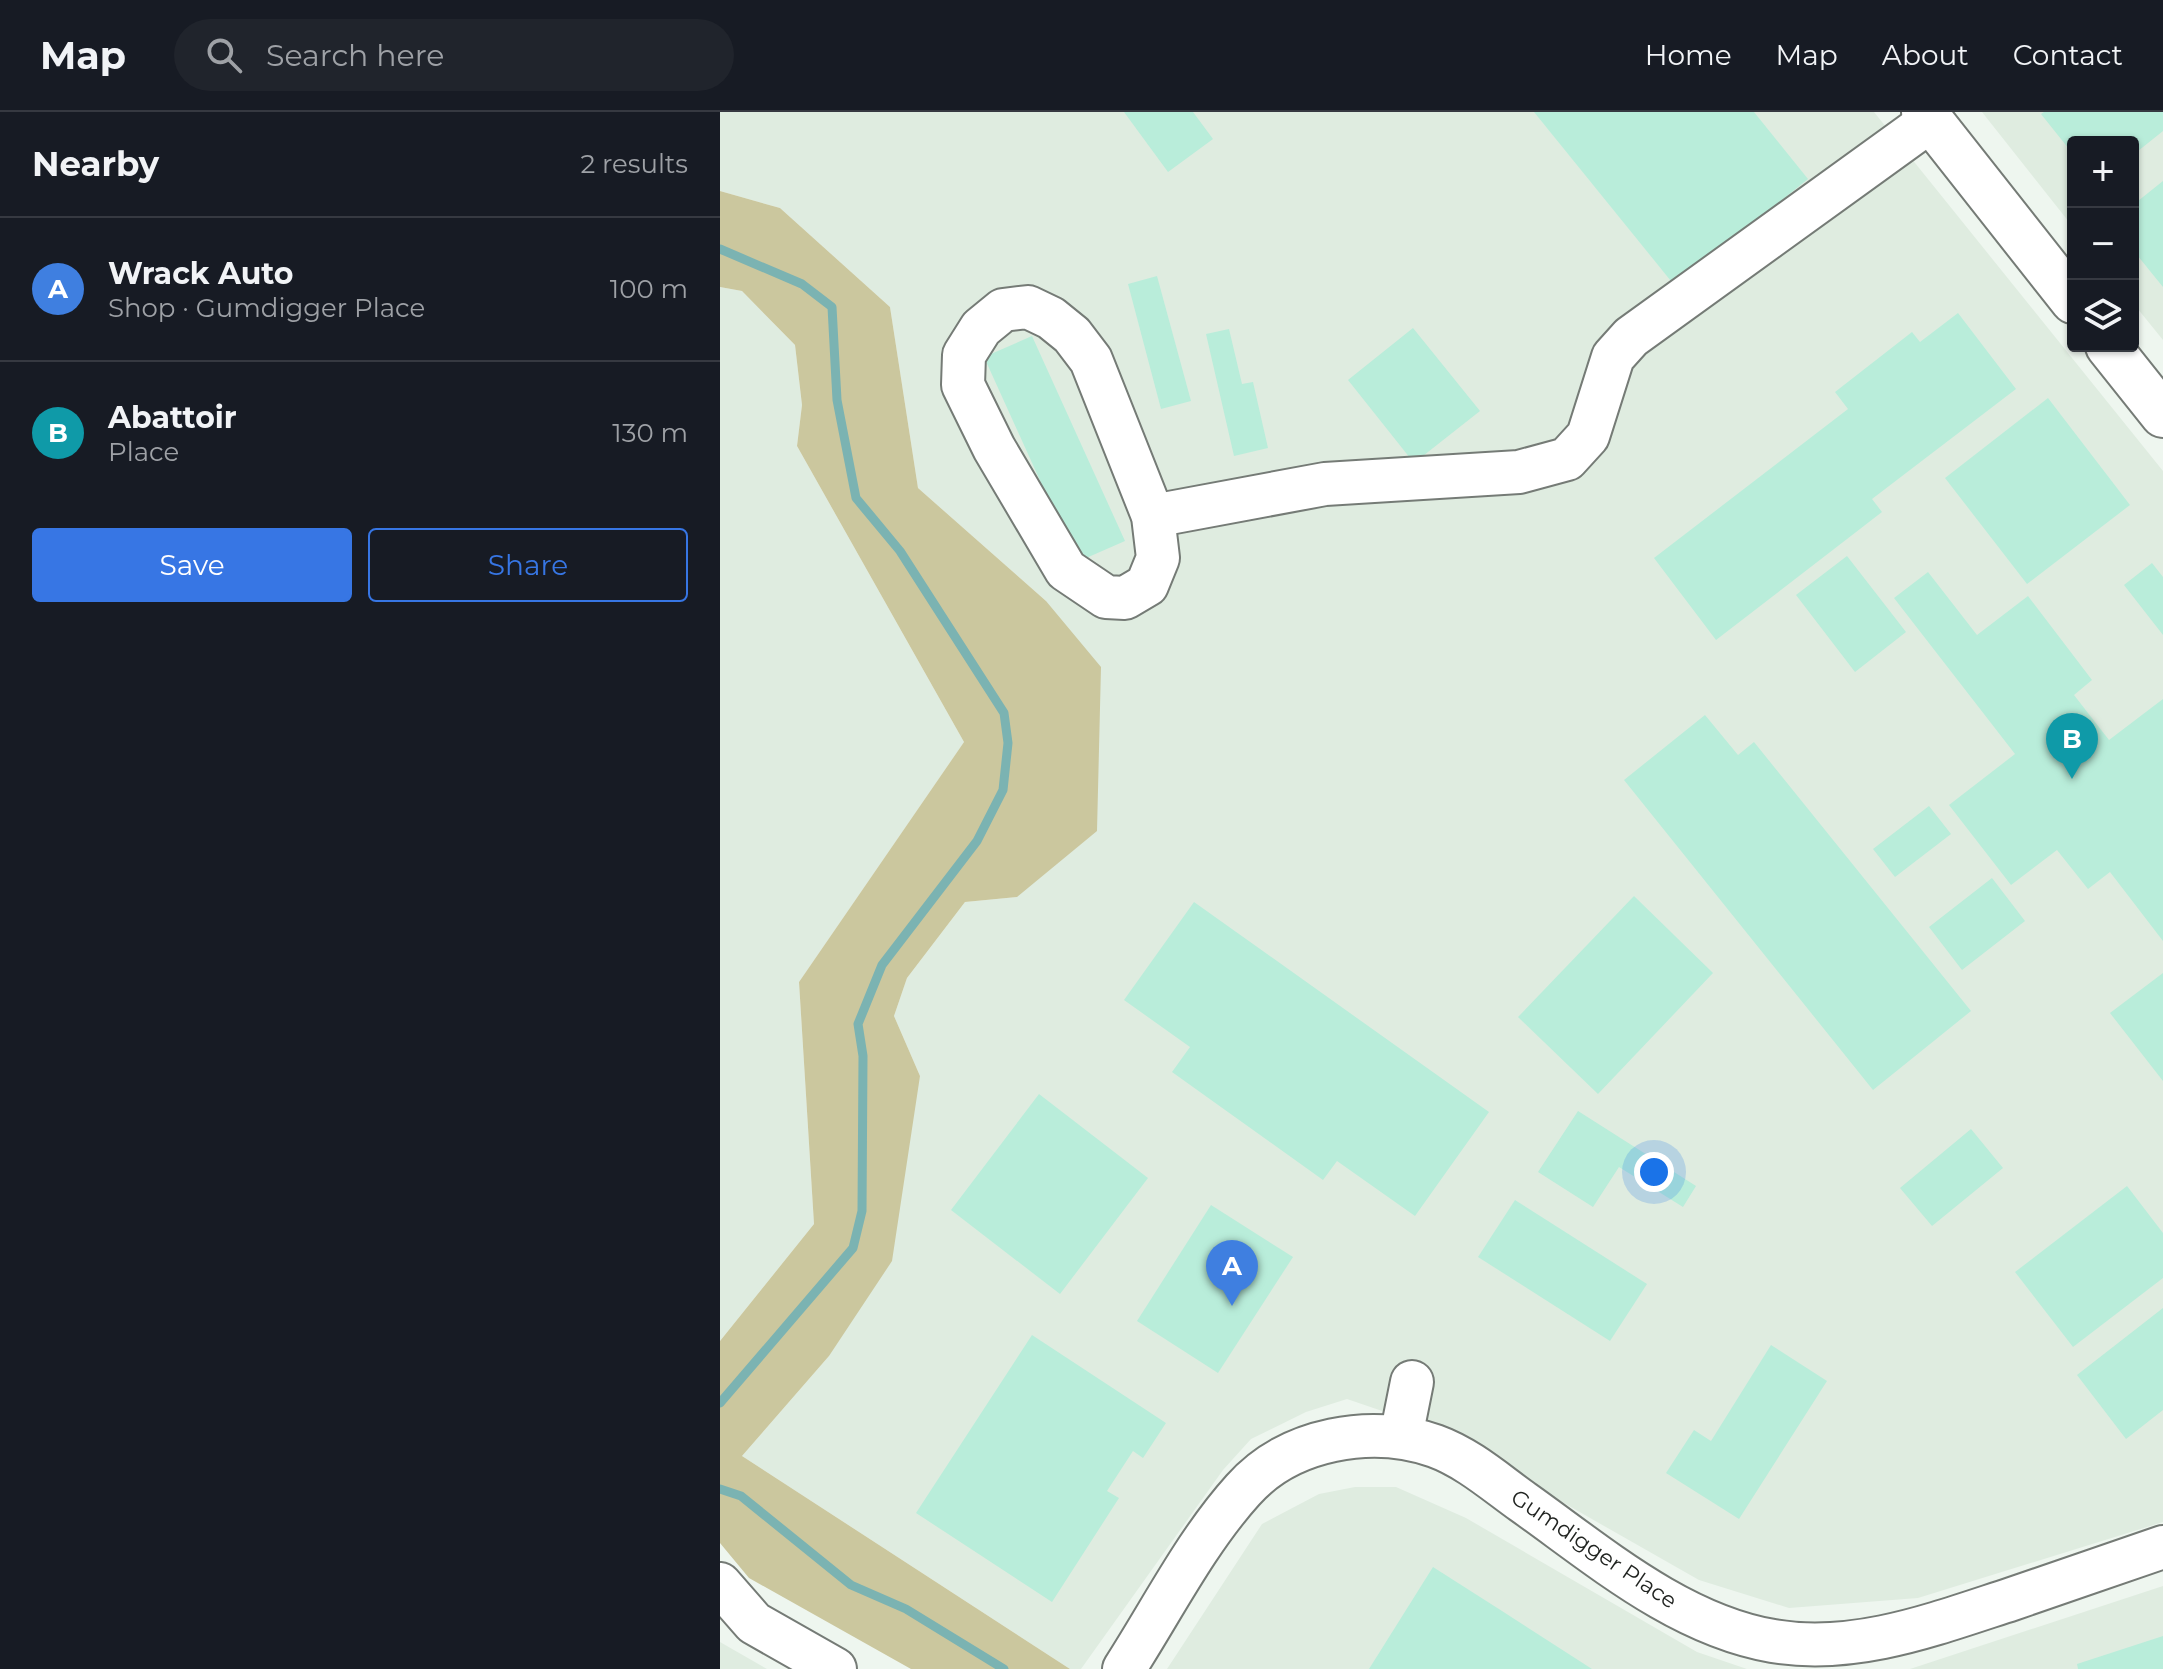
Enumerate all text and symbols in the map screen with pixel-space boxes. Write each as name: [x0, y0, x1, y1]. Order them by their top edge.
search box: [174, 19, 734, 91]
text: Map: [40, 32, 126, 79]
icon: search: [202, 33, 246, 77]
text: Search here: [266, 37, 444, 74]
text: Home: [1645, 38, 1732, 72]
text: Map: [1776, 38, 1838, 72]
text: About: [1882, 38, 1969, 72]
text: Contact: [2013, 38, 2123, 72]
map controls: [2067, 136, 2139, 352]
button: +: [2067, 136, 2139, 208]
text: Nearby: [32, 143, 159, 185]
text: 2 results: [580, 148, 688, 180]
button: −: [2067, 208, 2139, 280]
text: Wrack Auto: [108, 255, 293, 292]
text: A: [48, 273, 68, 305]
text: 100 m: [610, 273, 688, 305]
button: layers: [2067, 280, 2139, 352]
text: Shop · Gumdigger Place: [108, 292, 425, 324]
text: Abattoir: [108, 399, 237, 436]
text: B: [48, 417, 68, 449]
text: 130 m: [612, 417, 688, 449]
text: Place: [108, 436, 179, 468]
button: Save: [32, 528, 352, 602]
button: Share: [368, 528, 688, 602]
pin: B: [2046, 713, 2098, 779]
your location: [1634, 1152, 1674, 1192]
pin: A: [1206, 1240, 1258, 1306]
street label: Gumdigger Place: [1506, 1484, 1682, 1614]

